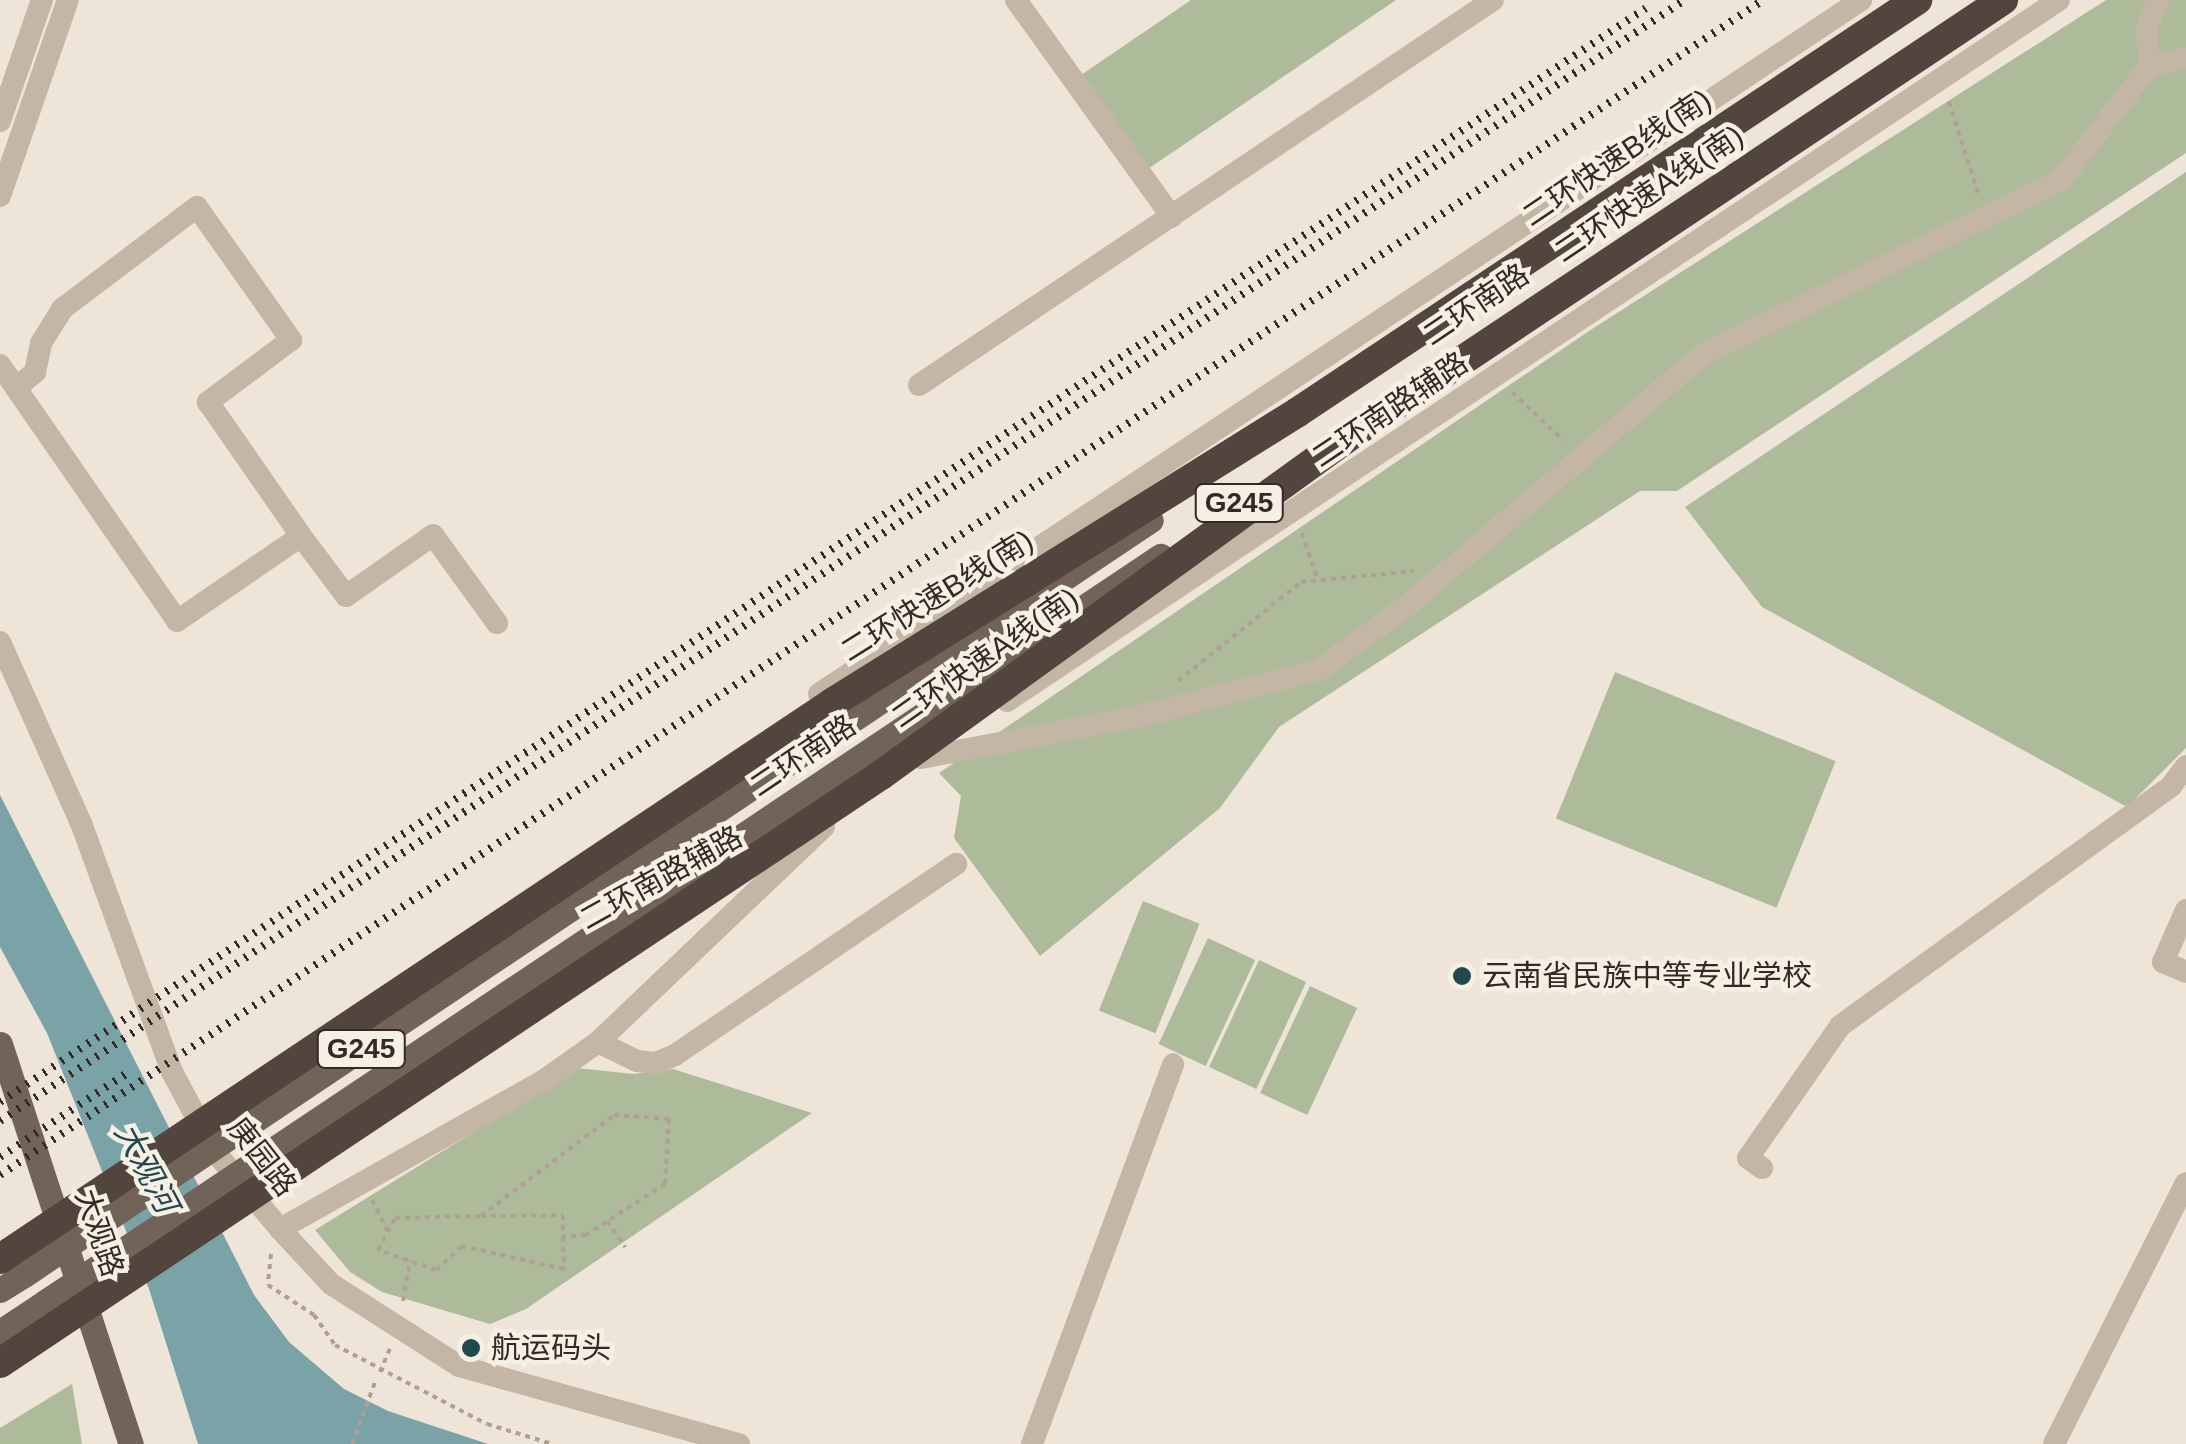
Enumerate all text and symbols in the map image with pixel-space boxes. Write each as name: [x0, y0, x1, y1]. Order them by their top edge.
street label: 二环快速B线(南): [1516, 82, 1718, 234]
street label: 二环快速A线(南): [1548, 118, 1750, 270]
street label: 二环南路: [1416, 257, 1536, 353]
street label: 二环南路辅路: [1305, 345, 1475, 475]
road number: G245: [1194, 480, 1284, 526]
street label: 二环快速B线(南): [834, 522, 1040, 670]
street label: 二环快速A线(南): [885, 580, 1085, 736]
street label: 二环南路: [743, 708, 863, 804]
street label: 二环南路辅路: [574, 819, 748, 937]
place label: 云南省民族中等专业学校: [1482, 958, 1812, 994]
marker: 云南省民族中等专业学校: [1451, 965, 1473, 987]
road number: G245: [316, 1026, 406, 1072]
street label: 庚园路: [220, 1110, 304, 1204]
water label: 大观河: [107, 1117, 185, 1219]
street label: 大观路: [67, 1185, 131, 1281]
place label: 航运码头: [491, 1330, 611, 1366]
marker: 航运码头: [460, 1337, 482, 1359]

